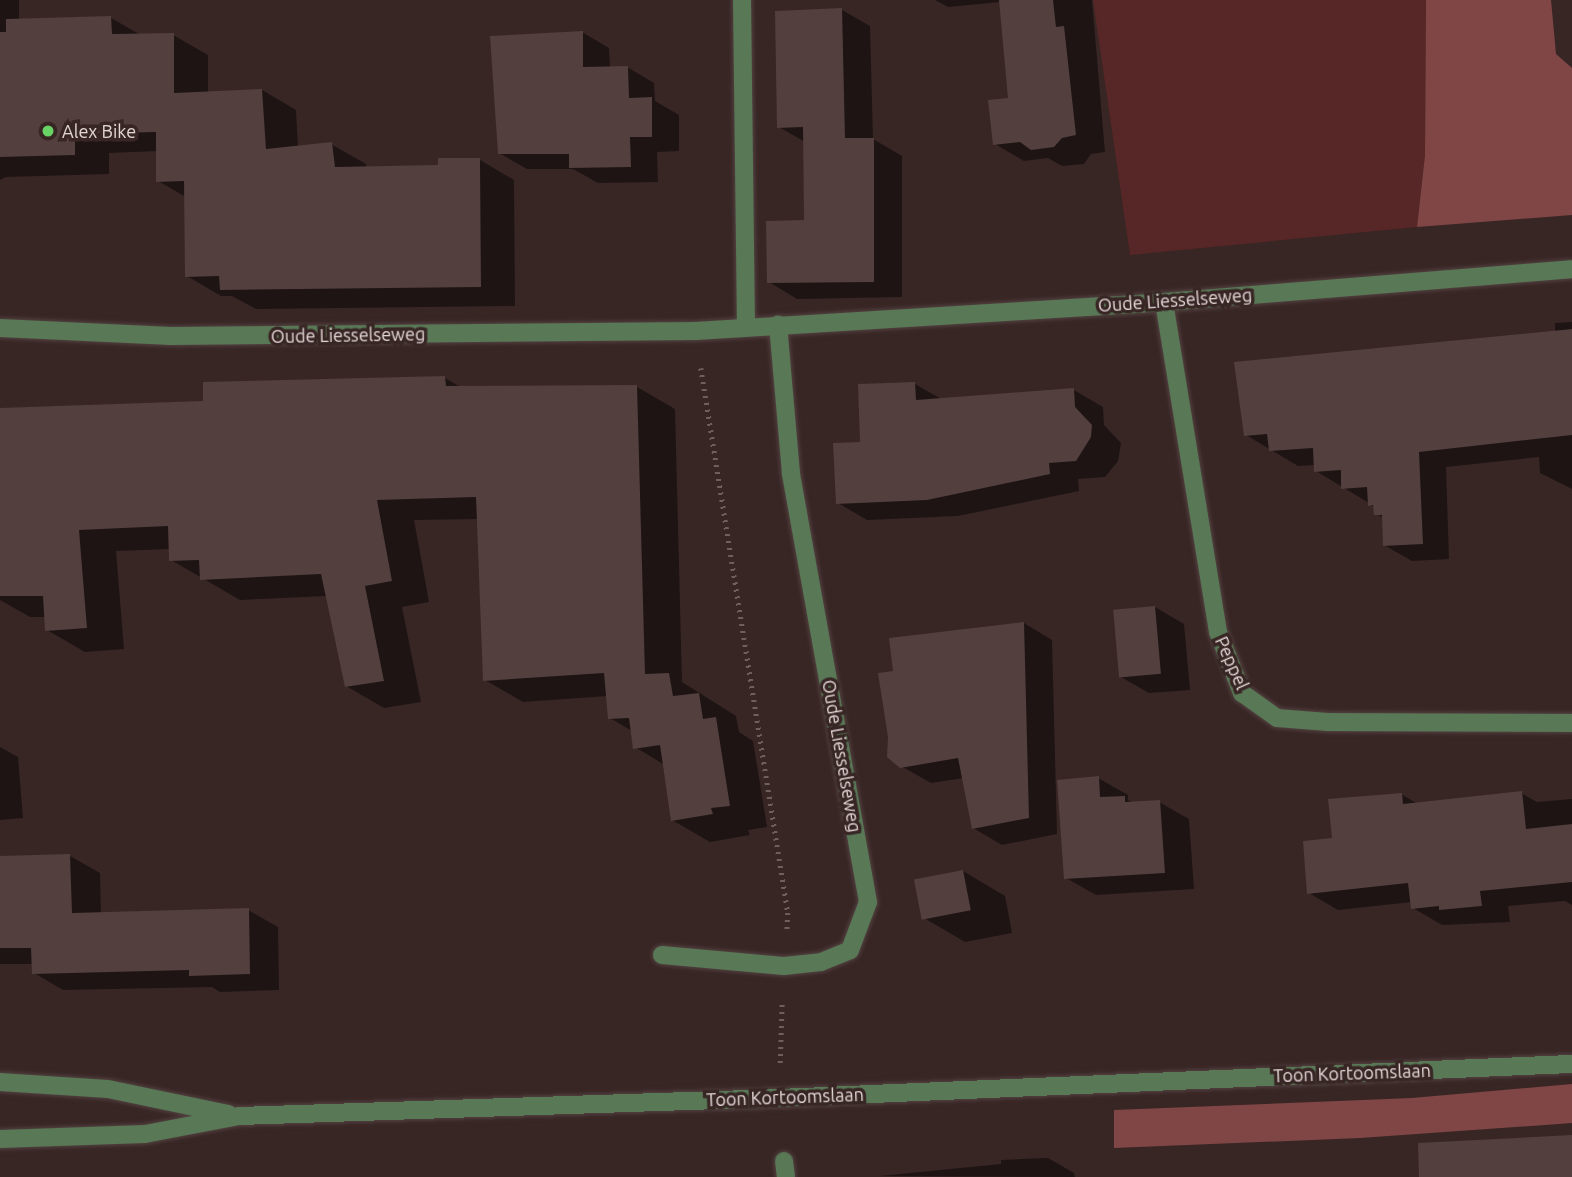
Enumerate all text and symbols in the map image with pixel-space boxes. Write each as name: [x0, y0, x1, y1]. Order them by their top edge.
place label: Alex Bike: [62, 120, 136, 142]
marker: Alex Bike: [40, 123, 56, 139]
street label: Oude Liesselseweg: [1097, 284, 1253, 316]
street label: Oude Liesselseweg: [271, 323, 425, 347]
street label: Peppel: [1211, 633, 1253, 693]
street label: Oude Liesselseweg: [818, 678, 866, 834]
street label: Toon Kortoomslaan: [1273, 1059, 1431, 1087]
street label: Toon Kortoomslaan: [706, 1083, 864, 1111]

